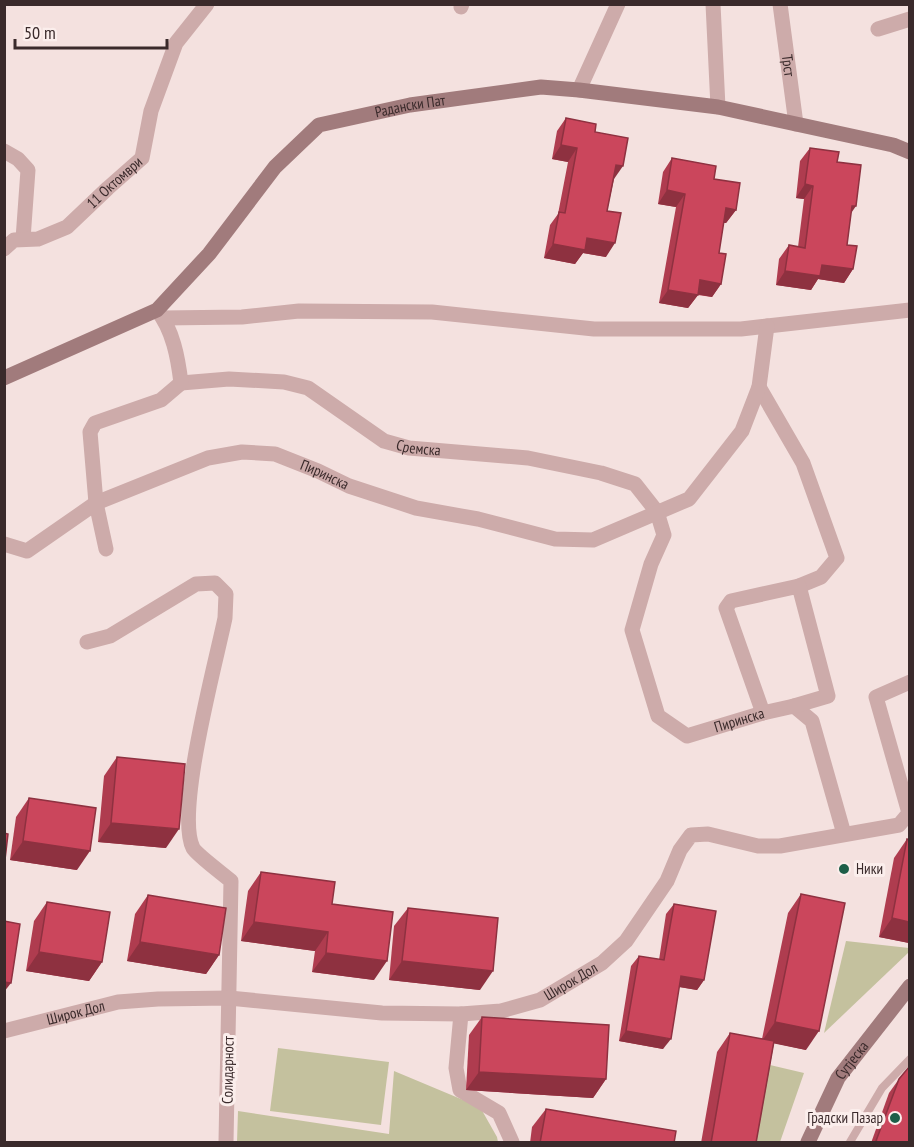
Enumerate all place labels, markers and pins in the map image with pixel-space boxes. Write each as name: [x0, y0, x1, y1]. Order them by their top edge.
place label: Ники: [856, 859, 883, 878]
marker: Ники: [837, 862, 851, 876]
place label: Градски Пазар: [807, 1108, 883, 1127]
marker: Градски Пазар: [888, 1111, 902, 1125]

